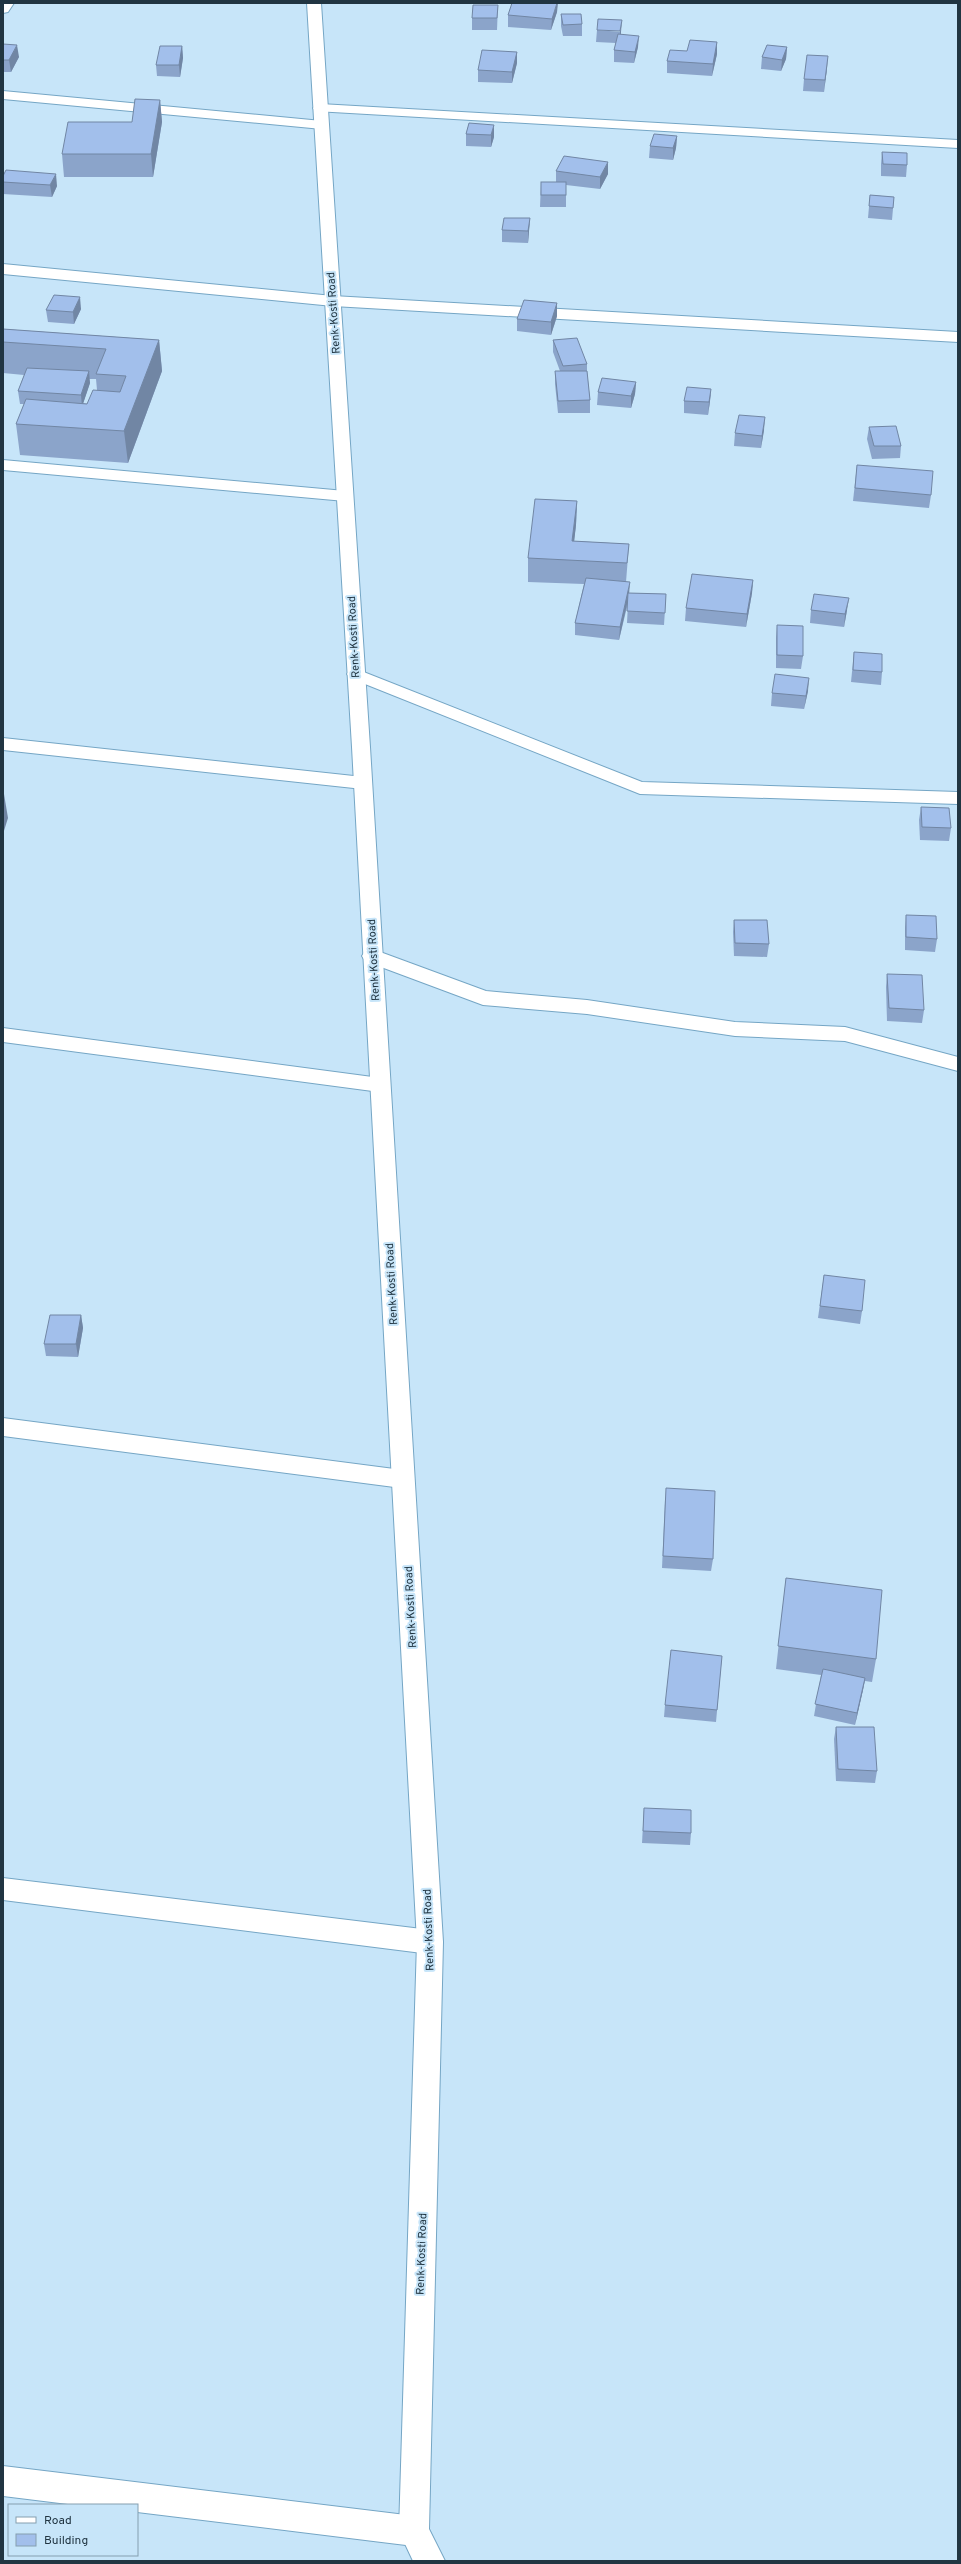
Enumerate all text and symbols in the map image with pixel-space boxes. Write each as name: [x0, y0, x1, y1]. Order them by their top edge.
street label: Renk-Kosti Road: [324, 272, 344, 354]
street label: Renk-Kosti Road: [345, 596, 363, 678]
street label: Renk-Kosti Road: [365, 919, 383, 1001]
street label: Renk-Kosti Road: [383, 1243, 401, 1325]
street label: Renk-Kosti Road: [402, 1566, 420, 1648]
street label: Renk-Kosti Road: [421, 1889, 437, 1971]
street label: Renk-Kosti Road: [414, 2213, 430, 2295]
legend: [8, 2504, 138, 2556]
text: Road: [44, 2513, 72, 2529]
text: Building: [44, 2533, 88, 2549]

